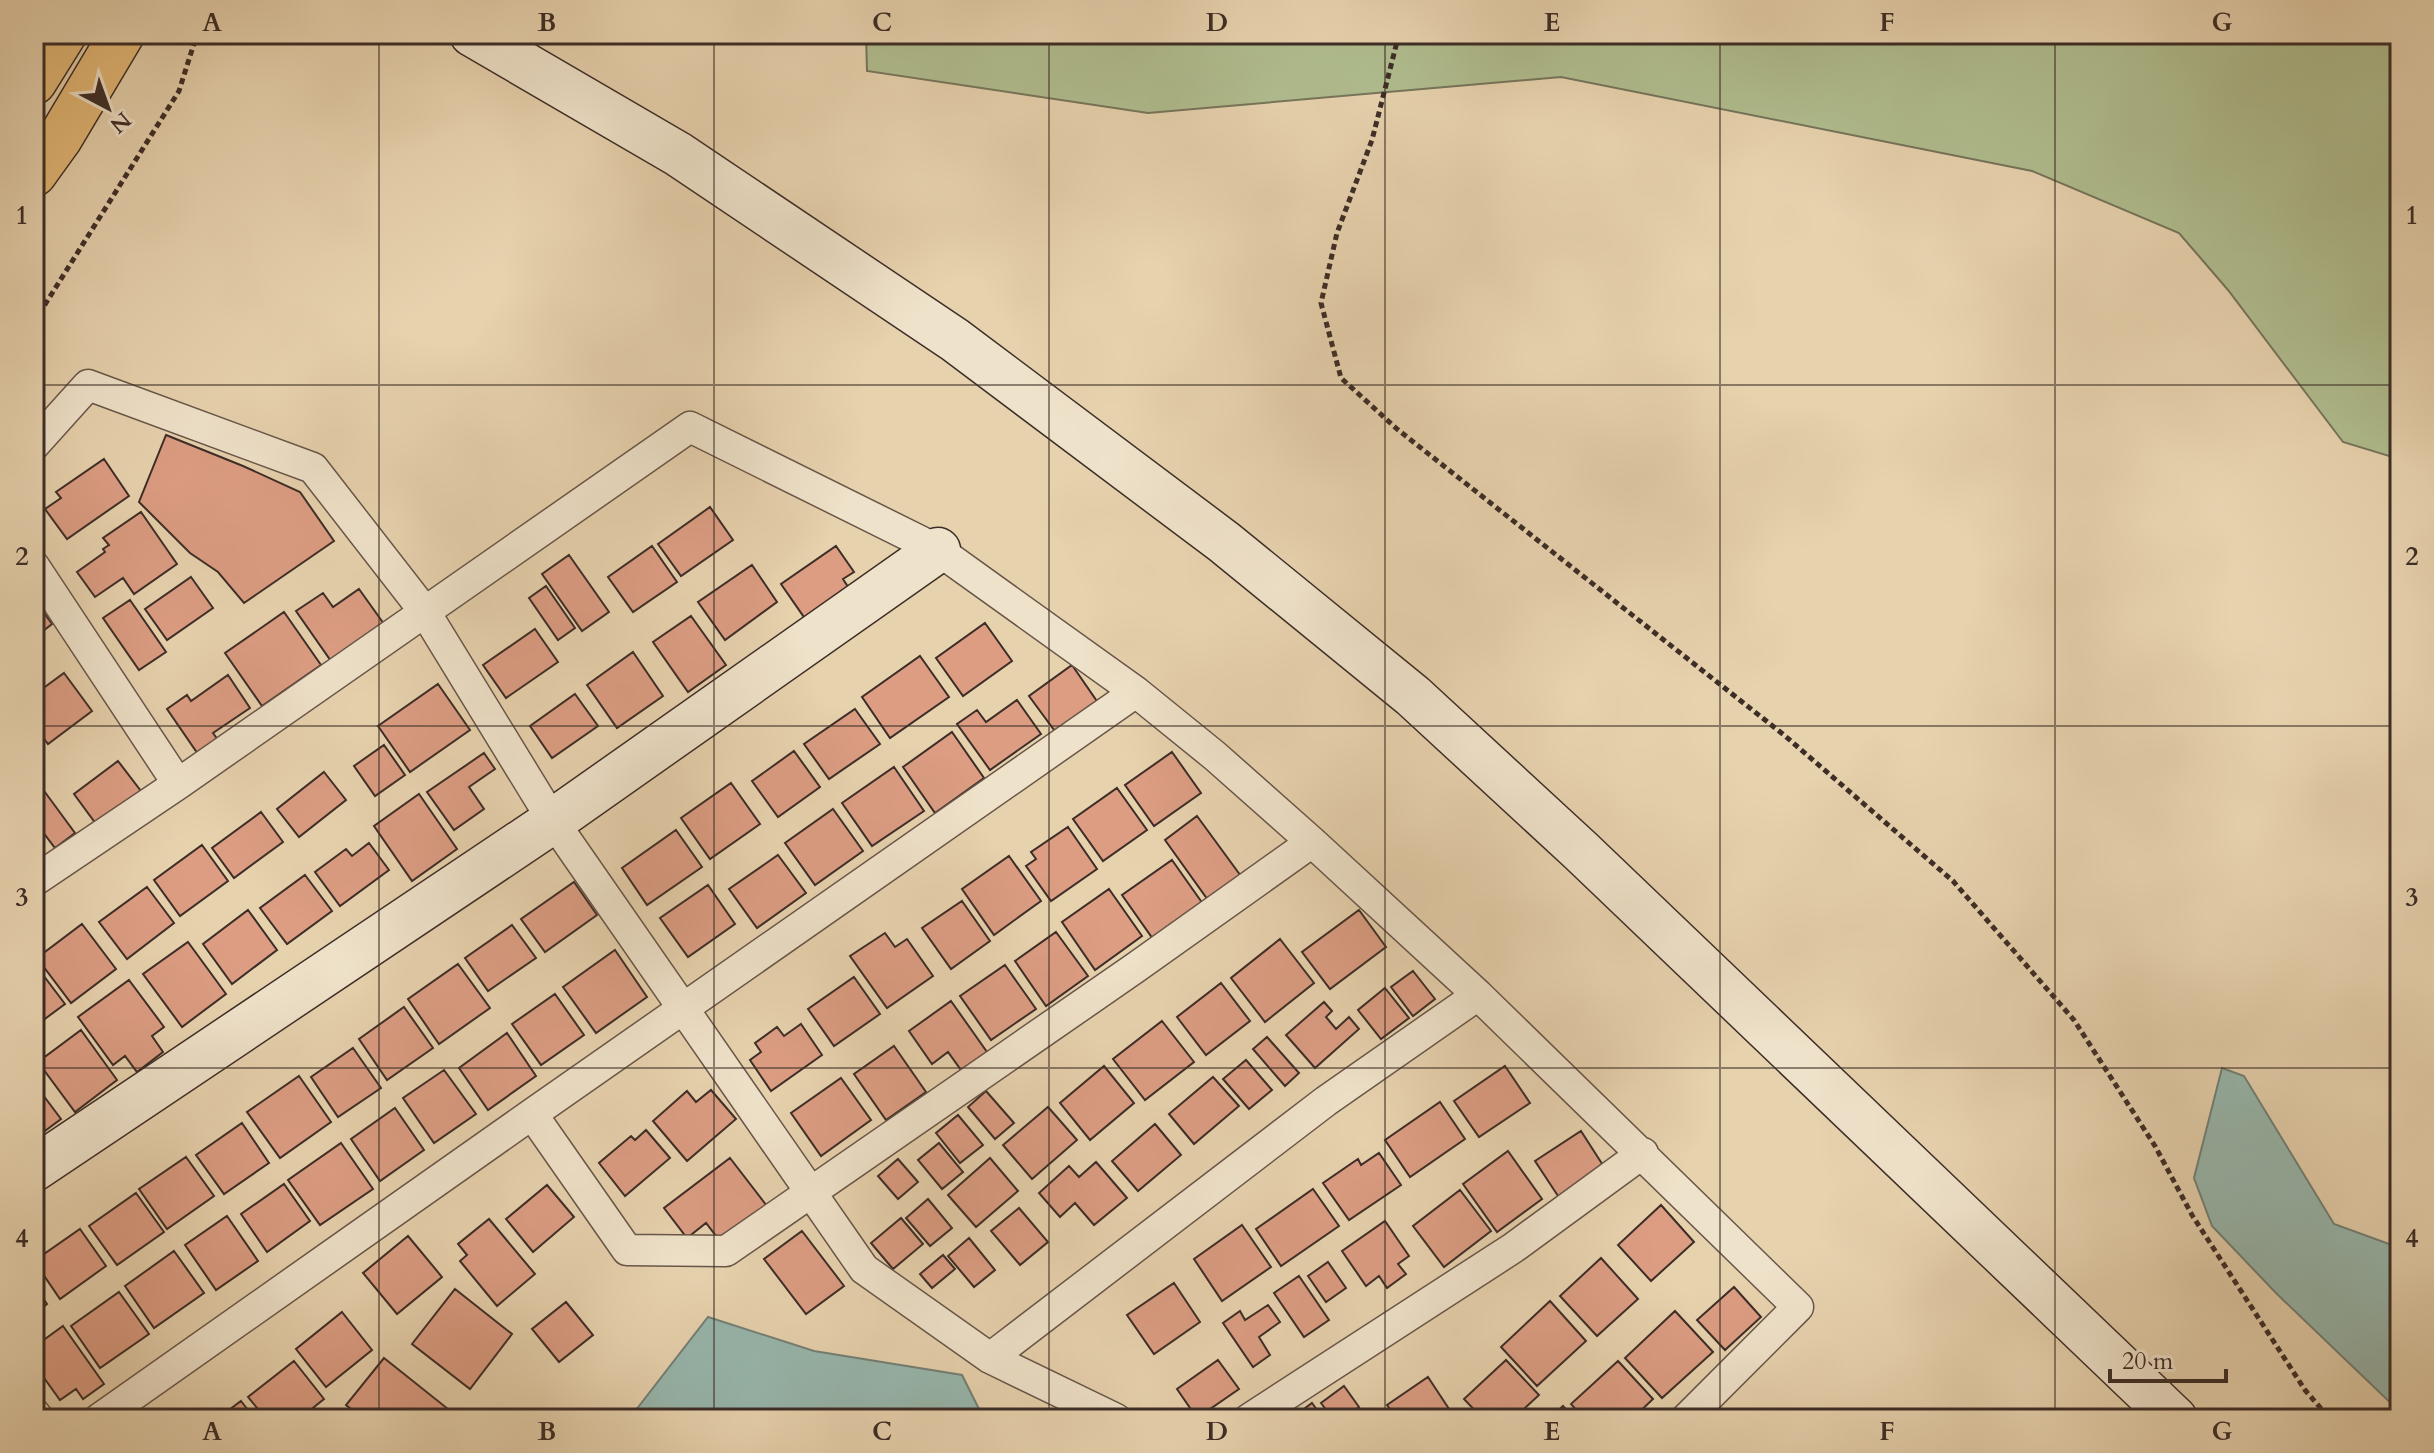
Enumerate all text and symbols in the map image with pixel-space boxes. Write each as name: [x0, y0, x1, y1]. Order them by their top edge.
text: A: [202, 5, 222, 40]
text: B: [538, 5, 556, 40]
text: C: [872, 5, 892, 40]
text: D: [1206, 5, 1228, 40]
text: E: [1544, 5, 1560, 40]
text: F: [1879, 5, 1895, 40]
text: G: [2211, 5, 2233, 40]
north arrow: [68, 68, 148, 148]
text: N: [103, 105, 138, 140]
text: 1: [15, 198, 29, 233]
text: 1: [2405, 198, 2419, 233]
text: 2: [15, 539, 29, 574]
text: 2: [2405, 539, 2419, 574]
text: 3: [15, 880, 29, 915]
text: 3: [2405, 880, 2419, 915]
text: 4: [15, 1221, 29, 1256]
text: 4: [2405, 1221, 2419, 1256]
scale bar: [2110, 1333, 2226, 1383]
text: 20 m: [2122, 1345, 2174, 1378]
text: A: [202, 1414, 222, 1449]
text: B: [538, 1414, 556, 1449]
text: C: [872, 1414, 892, 1449]
text: D: [1206, 1414, 1228, 1449]
text: E: [1544, 1414, 1560, 1449]
text: F: [1879, 1414, 1895, 1449]
text: G: [2211, 1414, 2233, 1449]

